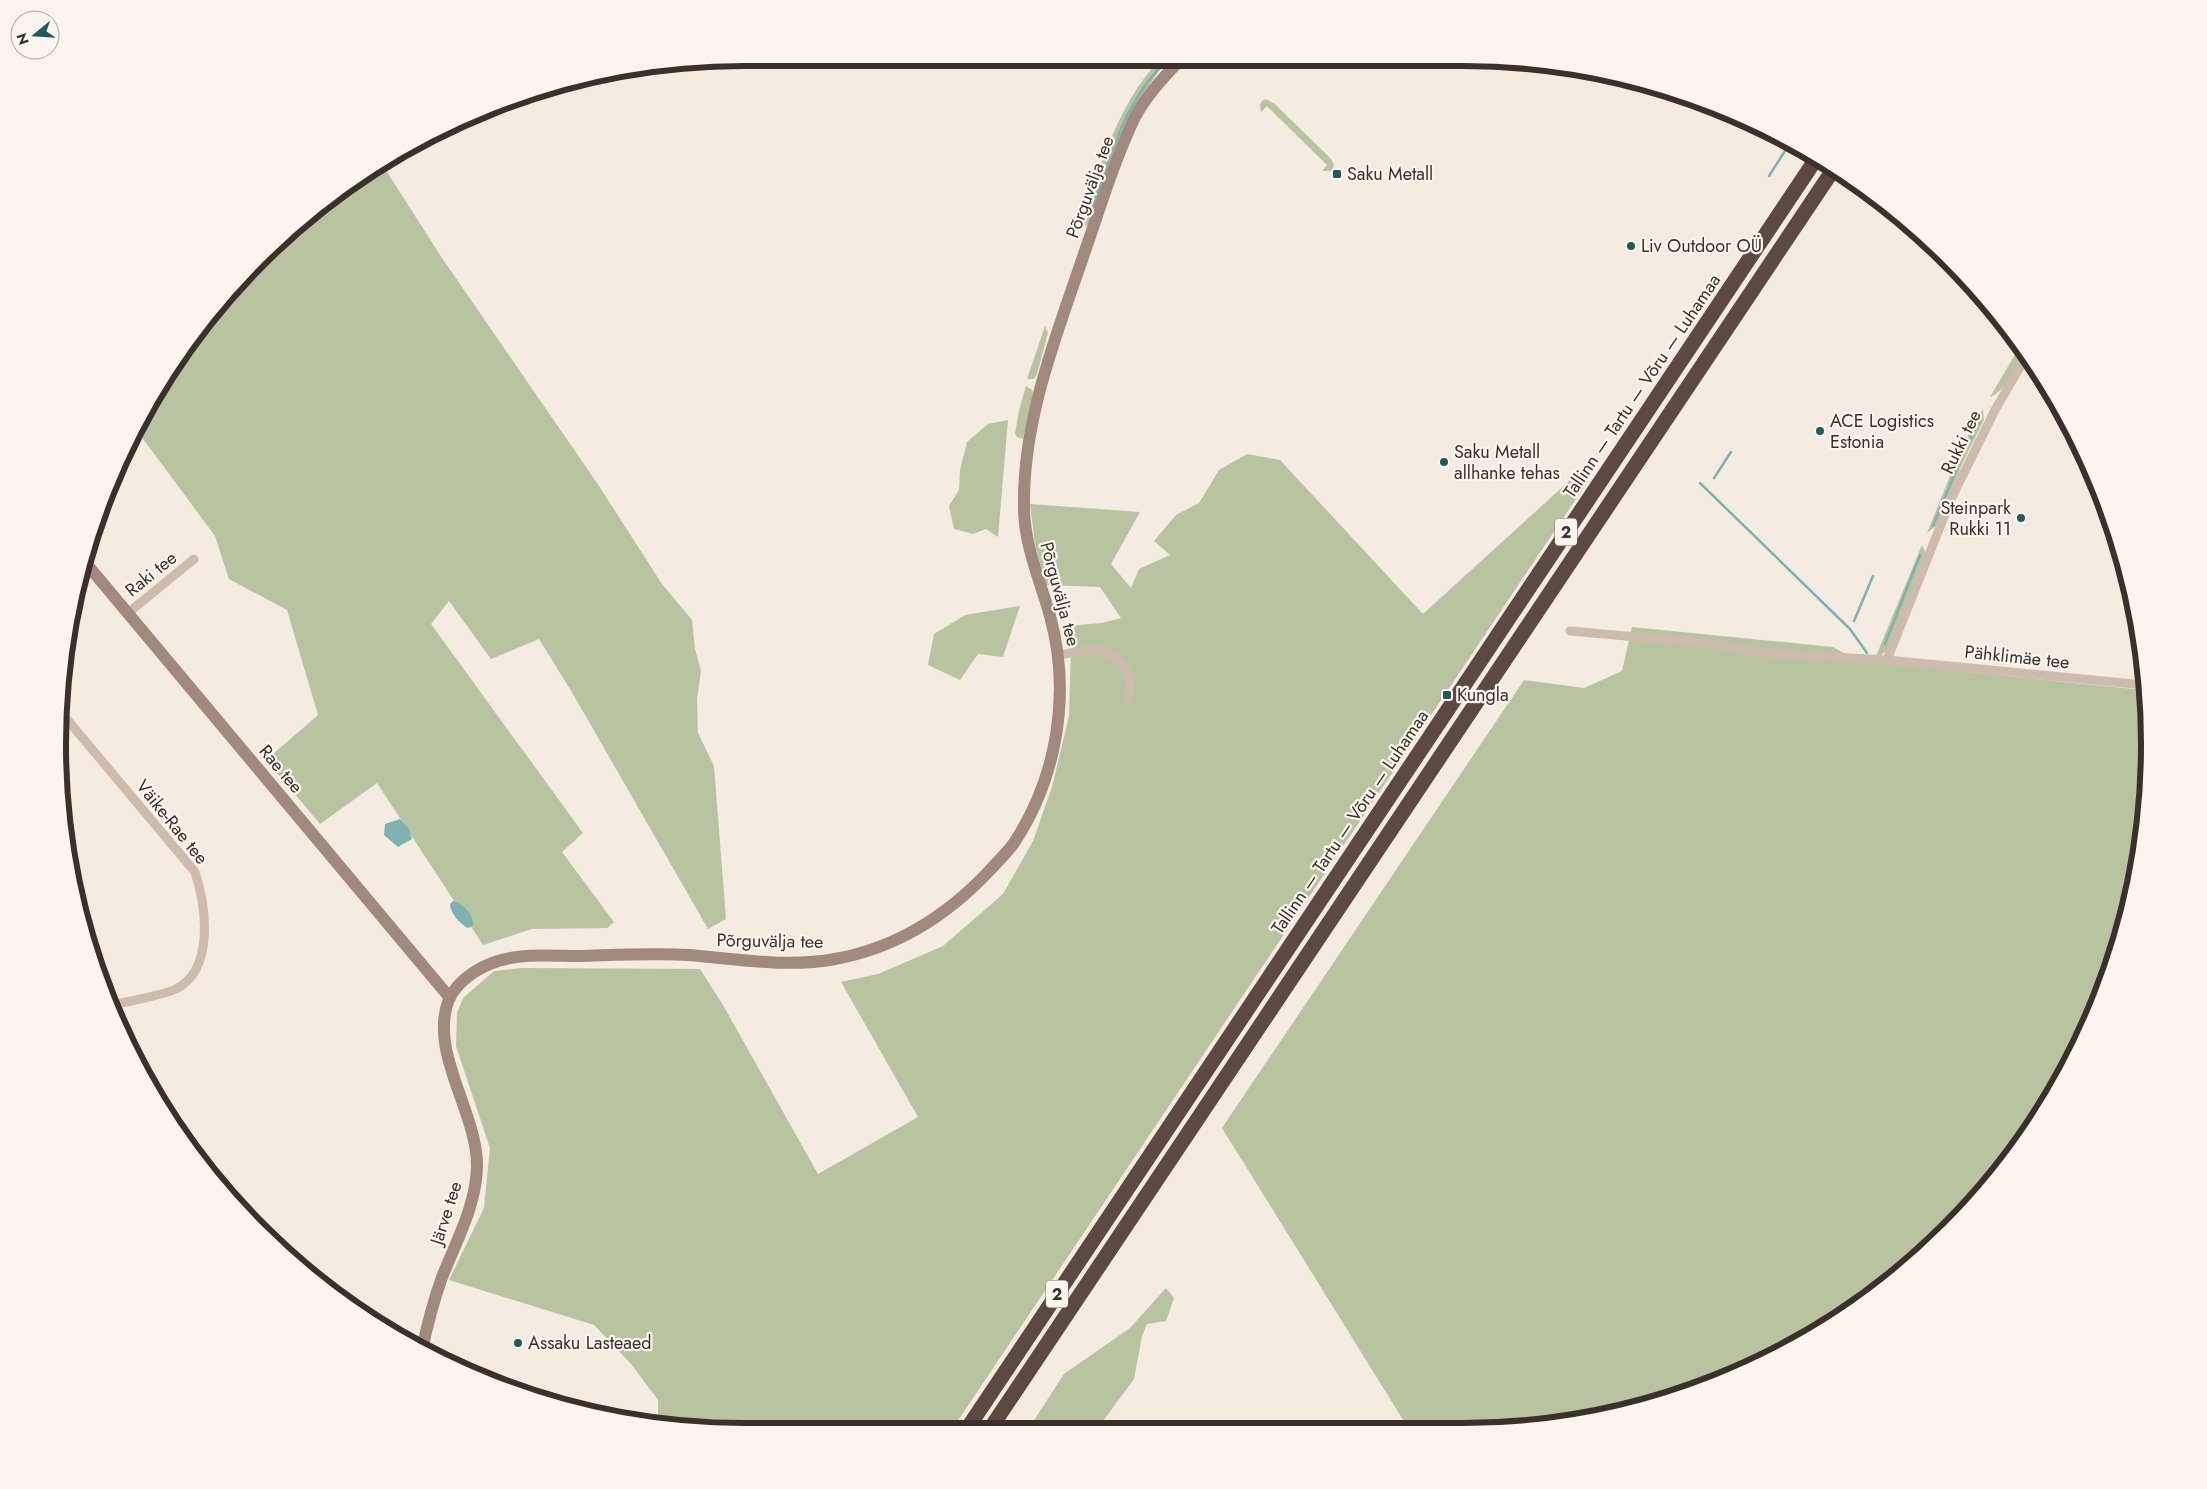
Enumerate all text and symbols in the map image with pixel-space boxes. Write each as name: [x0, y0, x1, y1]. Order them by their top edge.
north arrow: [10, 10, 60, 60]
text: N: [11, 31, 34, 47]
street label: Põrguvälja tee: [1059, 132, 1121, 242]
place label: Saku Metall: [1347, 161, 1433, 187]
marker: Saku Metall: [1331, 168, 1343, 180]
place label: Liv Outdoor OÜ: [1641, 233, 1762, 259]
marker: Liv Outdoor OÜ: [1625, 240, 1637, 252]
street label: Tallinn — Tartu — Võru — Luhamaa: [1557, 269, 1727, 503]
street label: Rukki tee: [1934, 406, 1988, 478]
place label: ACE Logistics Estonia: [1830, 408, 1934, 455]
marker: ACE Logistics Estonia: [1814, 425, 1826, 437]
place label: Saku Metall allhanke tehas: [1454, 439, 1560, 486]
marker: Saku Metall allhanke tehas: [1438, 456, 1450, 468]
place label: Steinpark Rukki 11: [1940, 495, 2011, 542]
marker: Steinpark Rukki 11: [2015, 512, 2027, 524]
road number: 2: [1555, 518, 1577, 546]
street label: Põrguvälja tee: [1034, 539, 1086, 649]
street label: Raki tee: [120, 545, 182, 603]
street label: Pähklimäe tee: [1963, 639, 2071, 675]
place label: Kungla: [1457, 682, 1509, 708]
marker: Kungla: [1441, 689, 1453, 701]
street label: Tallinn — Tartu — Võru — Luhamaa: [1265, 705, 1435, 939]
street label: Rae tee: [253, 739, 309, 799]
street label: Väike-Rae tee: [130, 774, 214, 870]
street label: Põrguvälja tee: [716, 927, 824, 955]
street label: Järve tee: [423, 1178, 468, 1250]
road number: 2: [1046, 1280, 1068, 1308]
place label: Assaku Lasteaed: [528, 1330, 651, 1356]
marker: Assaku Lasteaed: [512, 1337, 524, 1349]

